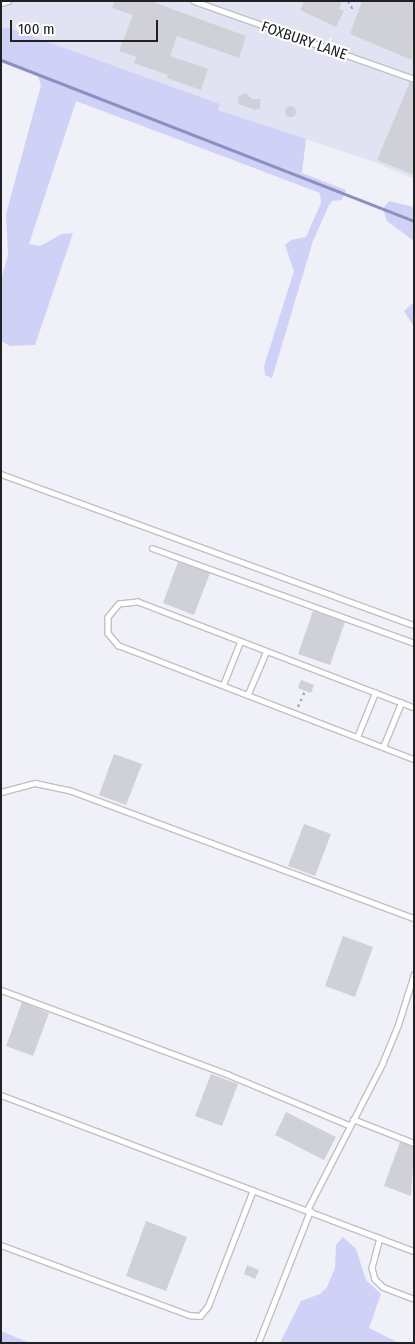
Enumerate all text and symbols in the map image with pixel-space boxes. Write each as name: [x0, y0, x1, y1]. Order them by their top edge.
scale bar: [12, 10, 160, 42]
street label: FOXBURY LANE: [259, 18, 349, 64]
text: 100 m: [18, 20, 55, 38]

